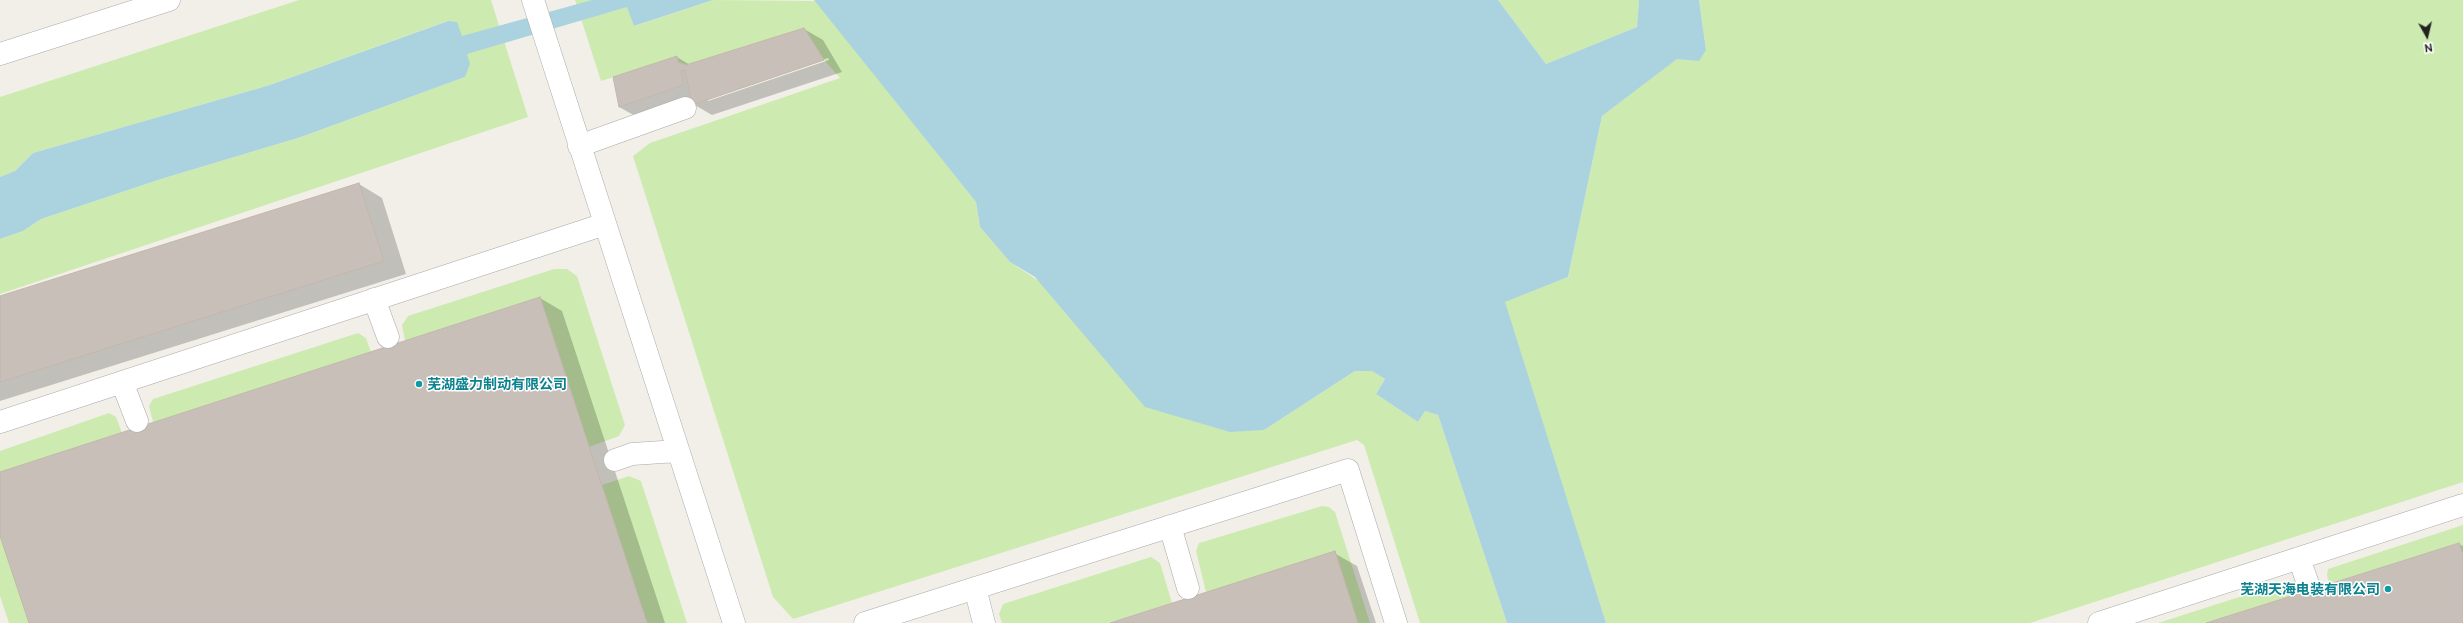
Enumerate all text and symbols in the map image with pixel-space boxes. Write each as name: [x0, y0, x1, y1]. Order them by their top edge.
north arrow: [2407, 16, 2447, 56]
text: N: [2424, 41, 2434, 54]
place label: 芜湖盛力制动有限公司: [427, 376, 567, 392]
marker: 芜湖盛力制动有限公司: [414, 379, 424, 389]
place label: 芜湖天海电装有限公司: [2240, 581, 2380, 597]
marker: 芜湖天海电装有限公司: [2383, 584, 2393, 594]

